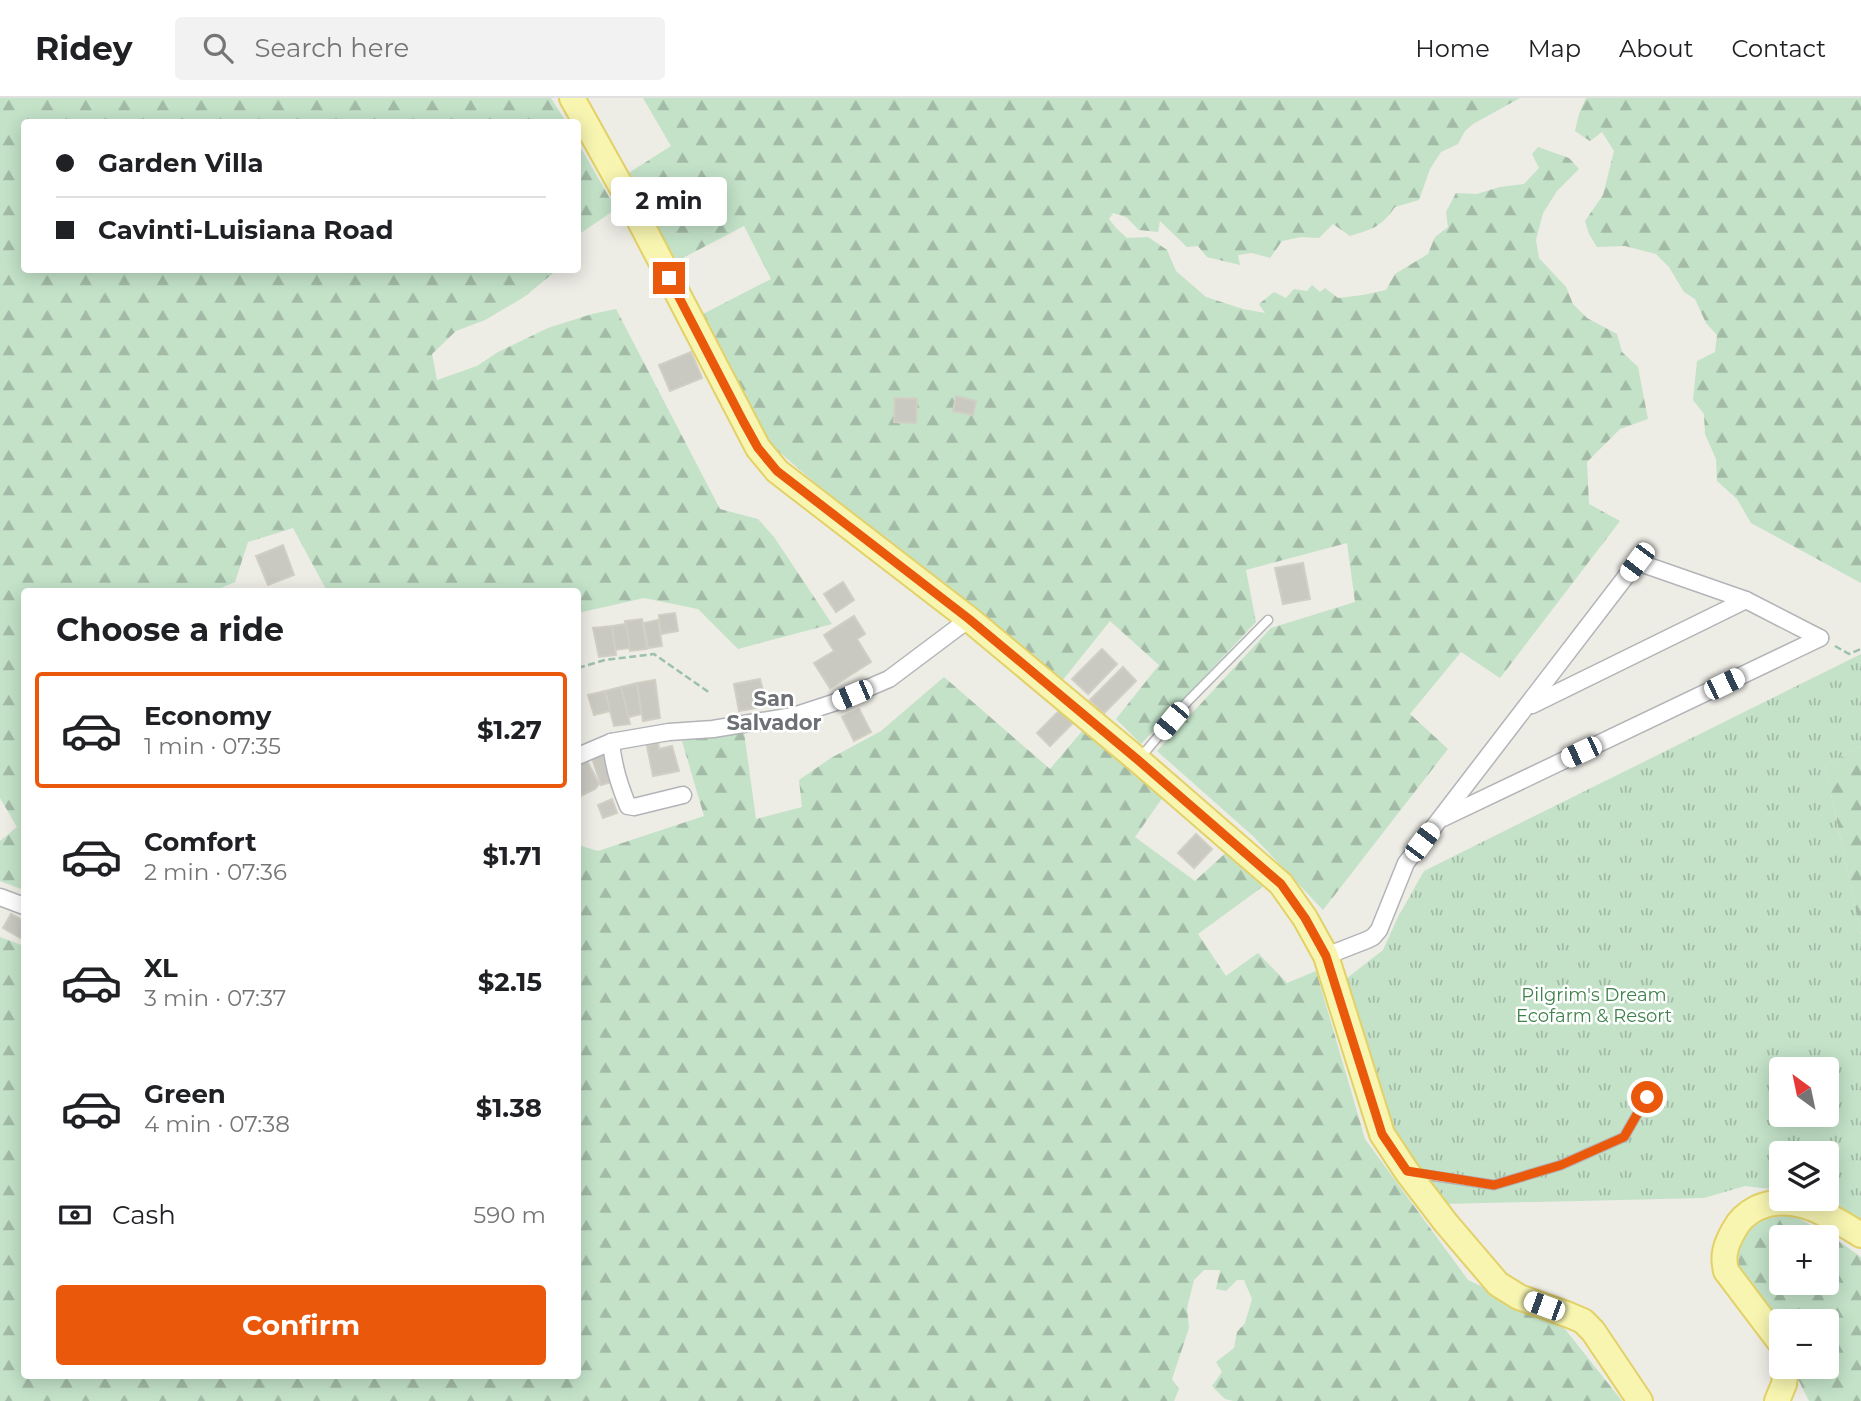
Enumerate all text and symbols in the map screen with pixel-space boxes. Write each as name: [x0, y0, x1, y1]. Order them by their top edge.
search box: [175, 17, 665, 80]
text: Ridey: [35, 28, 133, 68]
icon: search: [199, 29, 237, 67]
text: Search here: [255, 32, 409, 64]
text: Home: [1415, 34, 1490, 63]
text: Map: [1528, 34, 1581, 63]
text: About: [1619, 34, 1693, 63]
text: Contact: [1731, 34, 1826, 63]
text: Garden Villa: [98, 147, 264, 179]
callout: 2 min: [611, 176, 727, 226]
text: 2 min: [635, 187, 703, 215]
text: Cavinti-Luisiana Road: [98, 214, 393, 246]
route end: [653, 262, 685, 294]
car: [1616, 539, 1659, 585]
text: Choose a ride: [56, 610, 284, 649]
car: [1701, 665, 1748, 703]
car: [829, 677, 876, 713]
district label: San Salvador: [726, 686, 822, 735]
car: [1150, 698, 1193, 744]
icon: car: [60, 699, 123, 762]
text: Economy: [144, 700, 271, 732]
text: $1.27: [477, 714, 542, 746]
text: 1 min · 07:35: [144, 732, 281, 760]
car: [1558, 734, 1605, 770]
car: [1401, 819, 1444, 865]
icon: car: [60, 825, 123, 888]
text: Comfort: [144, 826, 256, 858]
text: $1.71: [483, 840, 542, 872]
text: 2 min · 07:36: [144, 858, 287, 886]
icon: car: [60, 951, 123, 1014]
text: XL: [144, 952, 178, 984]
text: $2.15: [478, 966, 542, 998]
text: 3 min · 07:37: [144, 984, 286, 1012]
park label: Pilgrim's Dream Ecofarm & Resort: [1516, 984, 1672, 1027]
north arrow: [1769, 1057, 1839, 1127]
map controls: [1769, 1057, 1839, 1379]
icon: car: [60, 1077, 123, 1140]
text: Green: [144, 1078, 226, 1110]
route start: [1631, 1081, 1663, 1113]
text: $1.38: [476, 1092, 542, 1124]
text: 4 min · 07:38: [144, 1110, 290, 1138]
button: layers: [1769, 1141, 1839, 1211]
icon: cash: [56, 1196, 94, 1234]
text: Cash: [112, 1199, 176, 1231]
text: 590 m: [473, 1201, 546, 1229]
button: +: [1769, 1225, 1839, 1295]
button: Confirm: [56, 1285, 546, 1365]
car: [1521, 1289, 1568, 1323]
button: −: [1769, 1309, 1839, 1379]

